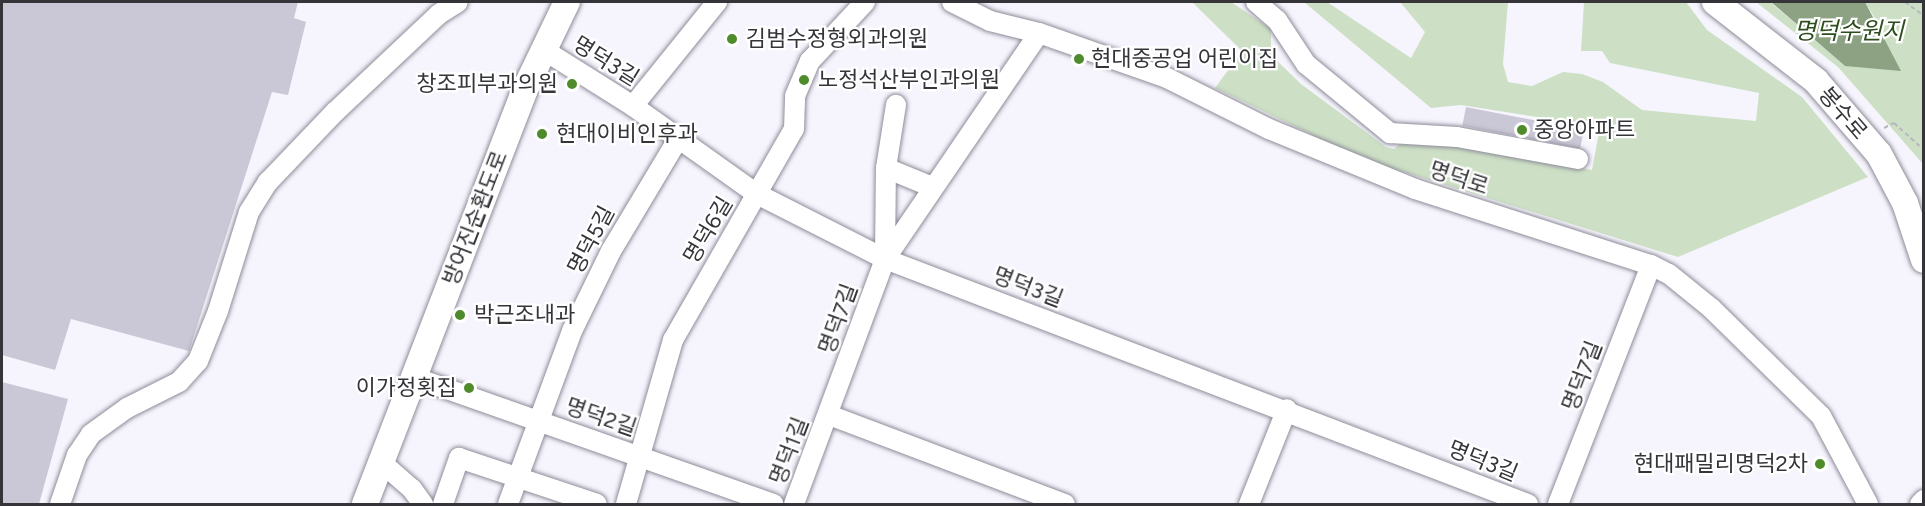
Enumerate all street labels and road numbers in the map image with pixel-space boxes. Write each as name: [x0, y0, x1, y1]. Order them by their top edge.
street label: 명덕3길: [568, 31, 644, 91]
street label: 봉수로: [1813, 81, 1873, 145]
street label: 방어진순환도로: [437, 147, 513, 289]
street label: 명덕로: [1426, 156, 1492, 200]
street label: 명덕6길: [678, 192, 738, 268]
street label: 명덕5길: [562, 201, 620, 279]
street label: 명덕3길: [989, 262, 1067, 312]
street label: 명덕7길: [813, 280, 863, 358]
street label: 명덕7길: [1557, 337, 1607, 415]
street label: 명덕2길: [562, 393, 640, 441]
street label: 명덕1길: [764, 414, 814, 488]
street label: 명덕3길: [1444, 435, 1522, 487]

